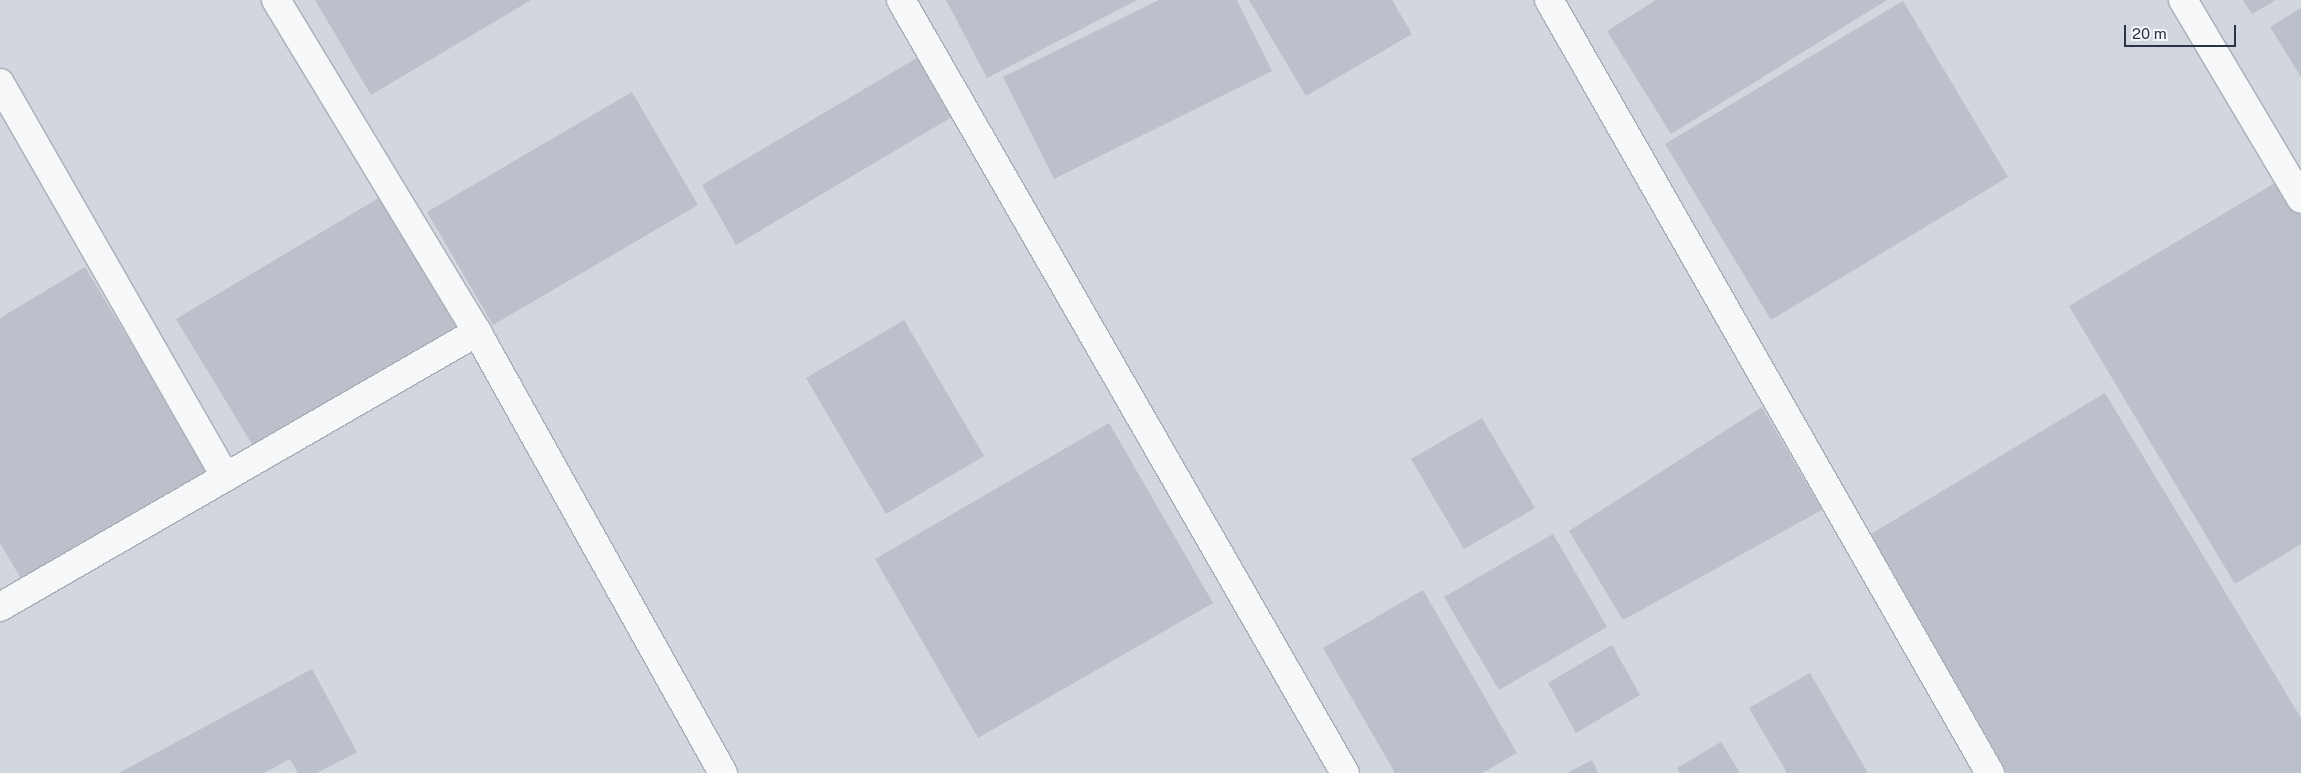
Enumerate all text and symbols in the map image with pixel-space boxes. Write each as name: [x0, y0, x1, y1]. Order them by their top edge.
scale bar: [2126, 15, 2238, 47]
text: 20 m: [2132, 25, 2167, 42]

